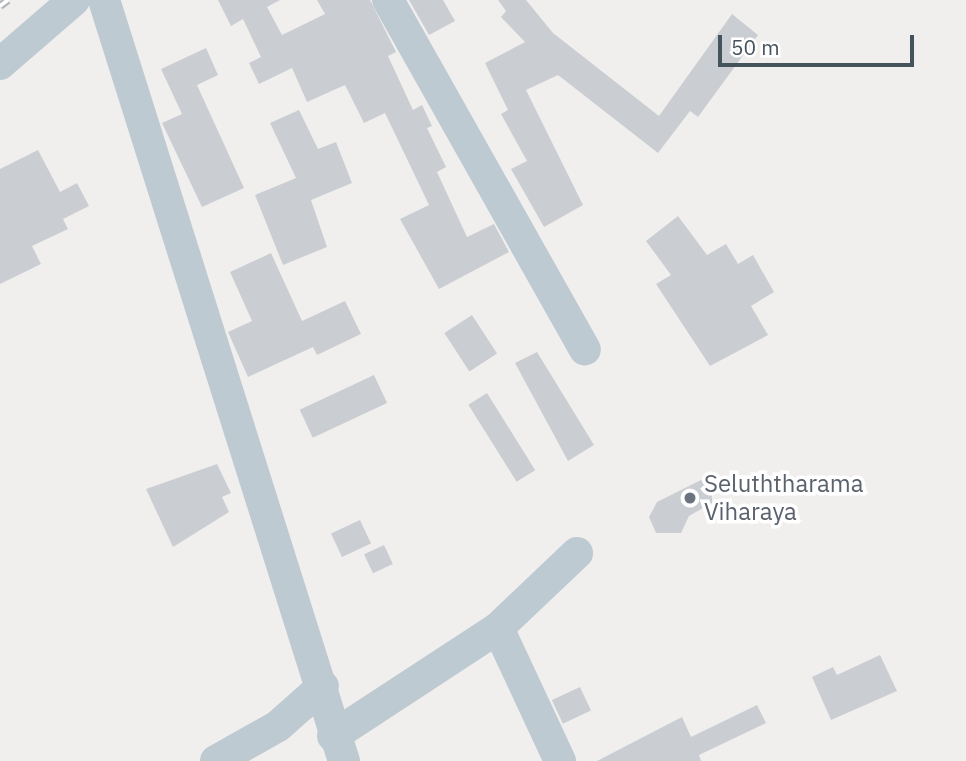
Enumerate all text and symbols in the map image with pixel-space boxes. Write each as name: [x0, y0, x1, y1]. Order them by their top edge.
scale bar: [721, 21, 917, 65]
text: 50 m: [731, 33, 780, 61]
place label: Seluththarama Viharaya: [704, 470, 864, 526]
marker: Seluththarama Viharaya: [682, 490, 698, 506]

